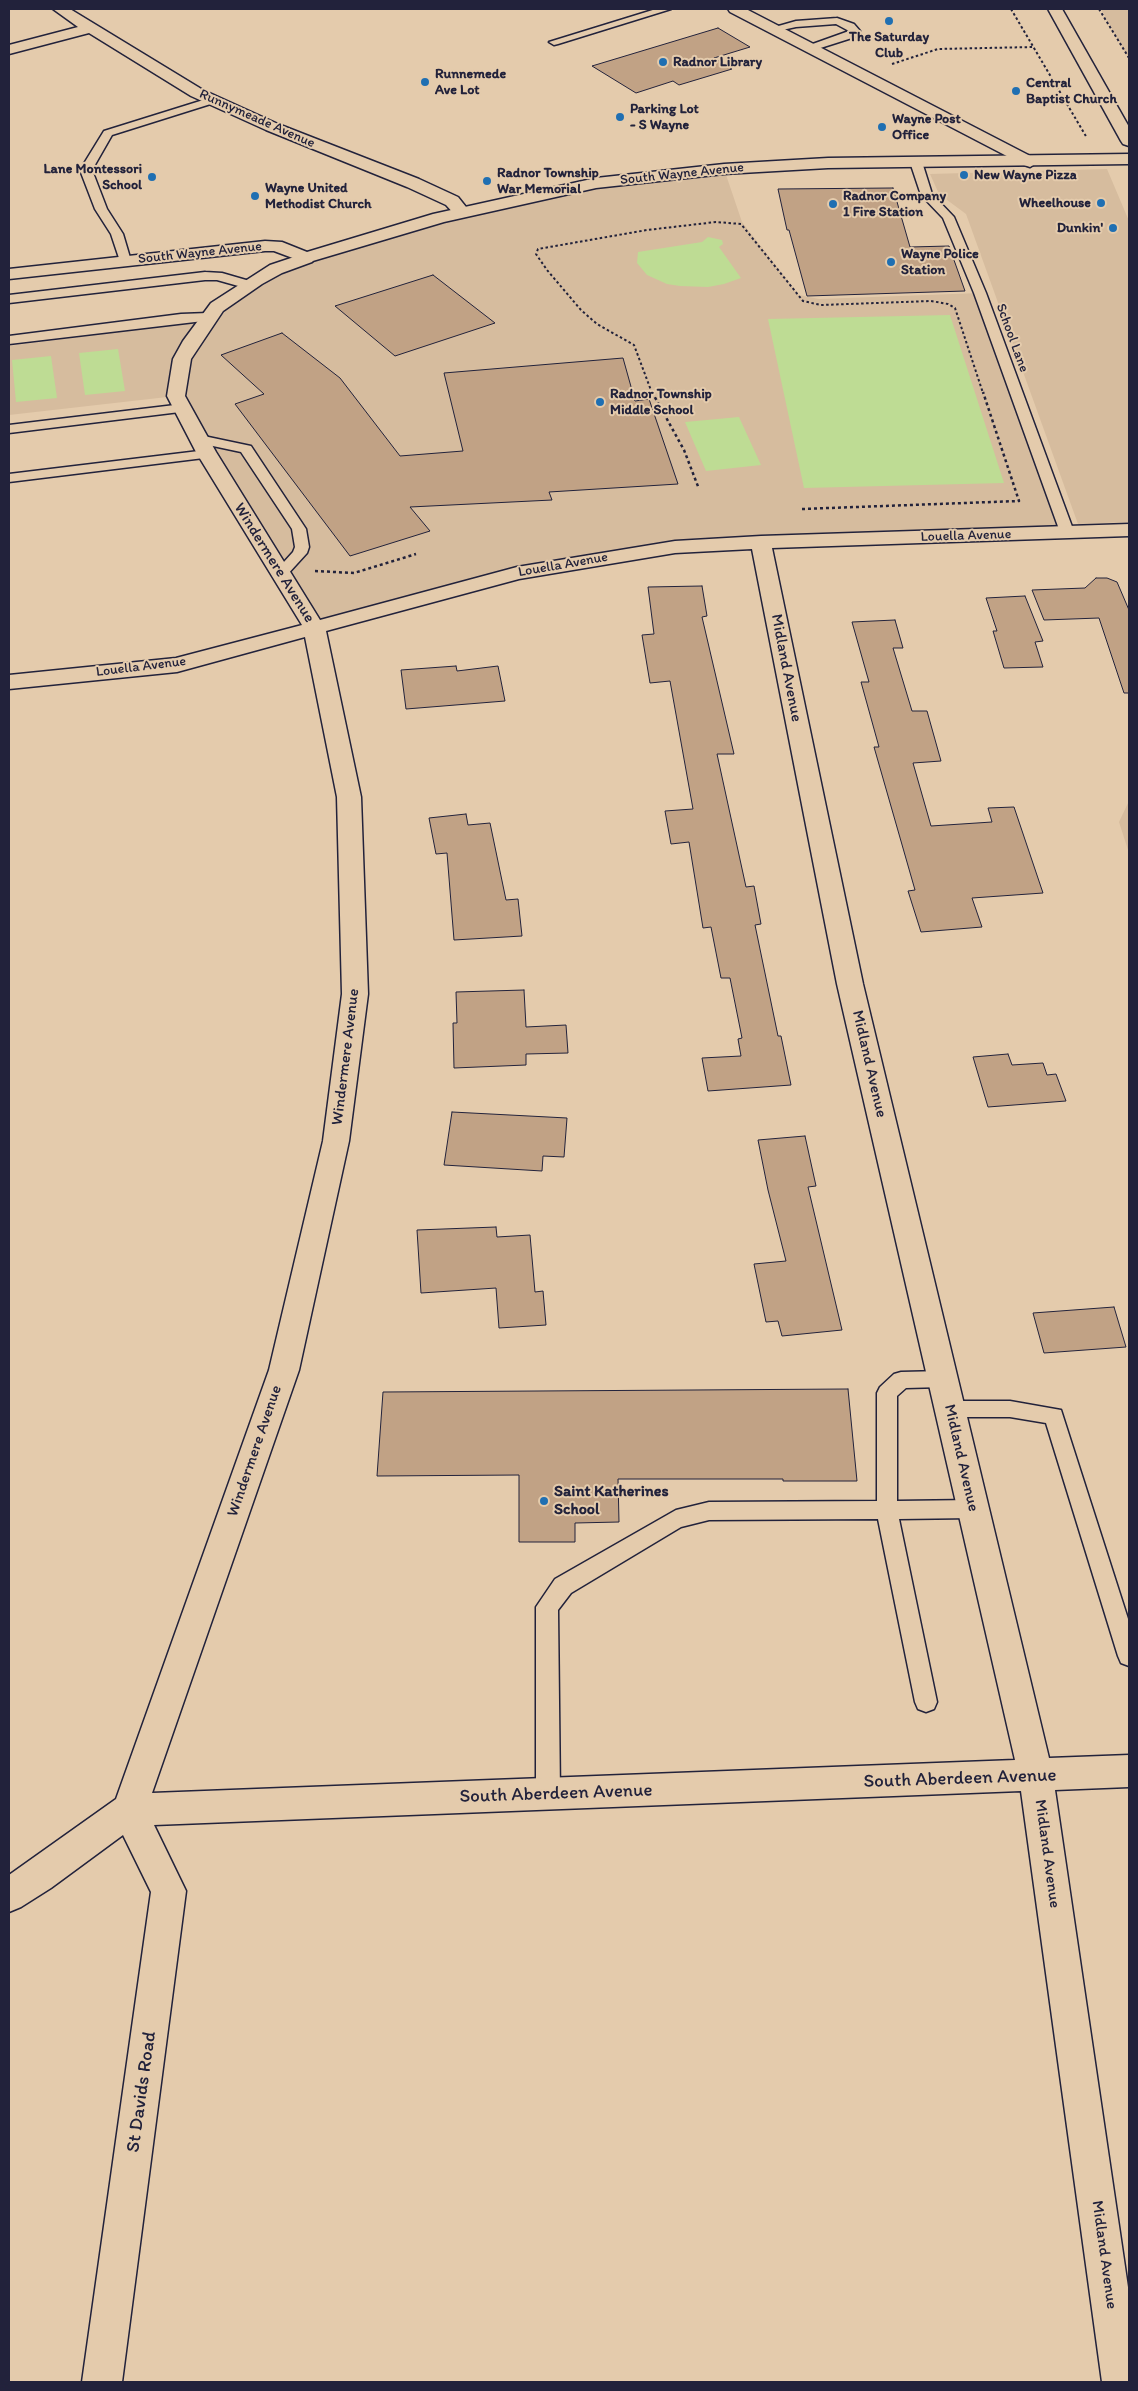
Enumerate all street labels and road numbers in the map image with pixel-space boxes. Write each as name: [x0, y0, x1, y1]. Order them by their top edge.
street label: Runnymeade Avenue: [196, 86, 318, 152]
street label: South Wayne Avenue: [619, 159, 745, 189]
street label: South Wayne Avenue: [137, 238, 263, 268]
street label: School Lane: [992, 301, 1032, 375]
street label: Windermere Avenue: [229, 499, 319, 627]
street label: Louella Avenue: [920, 526, 1012, 546]
street label: Louella Avenue: [517, 549, 609, 581]
street label: Midland Avenue: [766, 612, 806, 724]
street label: Louella Avenue: [95, 653, 187, 681]
street label: Windermere Avenue: [328, 987, 364, 1127]
street label: Midland Avenue: [847, 1009, 891, 1119]
street label: Windermere Avenue: [223, 1383, 287, 1519]
street label: Midland Avenue: [939, 1403, 983, 1513]
street label: South Aberdeen Avenue: [863, 1764, 1057, 1794]
street label: South Aberdeen Avenue: [459, 1779, 653, 1809]
street label: Midland Avenue: [1030, 1798, 1064, 1910]
street label: St Davids Road: [122, 2030, 162, 2154]
street label: Midland Avenue: [1087, 2199, 1121, 2311]

